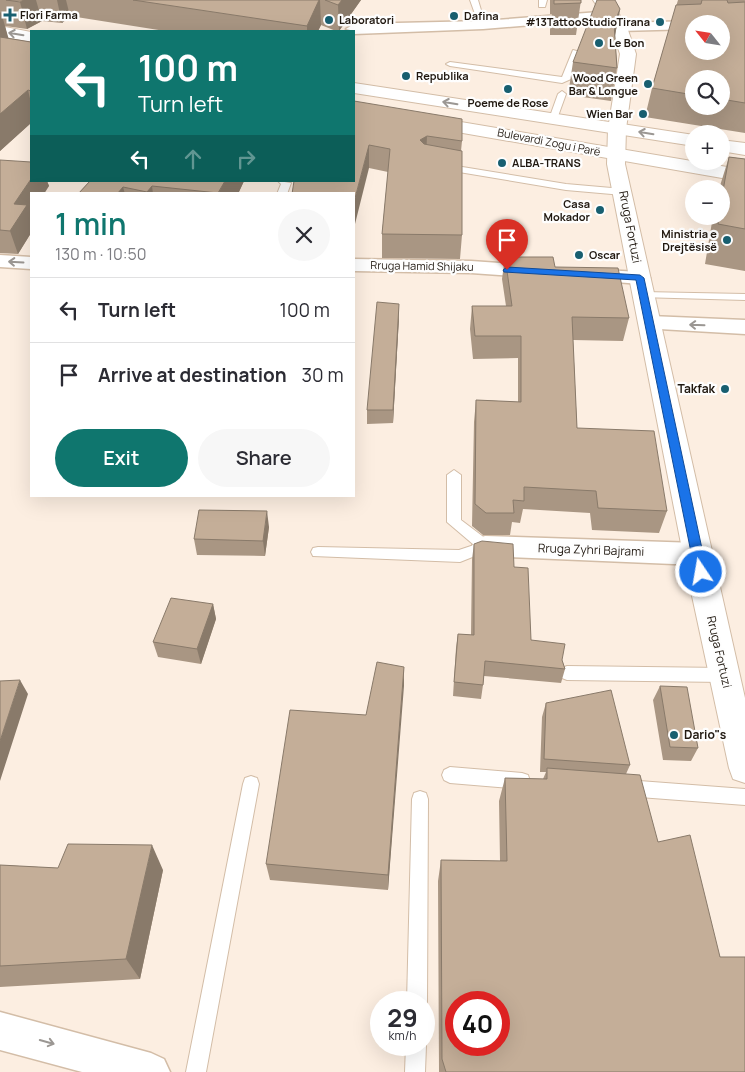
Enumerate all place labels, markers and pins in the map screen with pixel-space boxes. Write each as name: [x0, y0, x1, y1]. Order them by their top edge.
place label: Flori Farma: [20, 7, 78, 22]
place label: Dafina: [464, 8, 499, 23]
marker: Flori Farma: [4, 9, 16, 21]
marker: Dafina: [448, 10, 460, 22]
place label: Laboratori: [339, 12, 394, 27]
marker: Laboratori: [323, 14, 335, 26]
place label: #13TattooStudioTirana: [525, 14, 650, 29]
marker: #13TattooStudioTirana: [654, 16, 666, 28]
place label: Le Bon: [609, 35, 644, 50]
marker: Le Bon: [593, 37, 605, 49]
place label: Republika: [416, 68, 469, 83]
marker: Republika: [400, 70, 412, 82]
place label: Wood Green Bar & Longue: [569, 70, 638, 98]
marker: Wood Green Bar & Longue: [642, 78, 654, 90]
marker: Poeme de Rose: [502, 83, 514, 95]
place label: Poeme de Rose: [468, 95, 549, 110]
place label: Wien Bar: [586, 106, 634, 121]
marker: Wien Bar: [637, 108, 649, 120]
place label: ALBA-TRANS: [512, 155, 581, 170]
marker: ALBA-TRANS: [496, 157, 508, 169]
place label: Casa Mokador: [544, 196, 591, 224]
marker: Casa Mokador: [594, 204, 606, 216]
pin: [486, 219, 528, 270]
place label: Ministria e Drejtësisë: [661, 226, 717, 254]
marker: Ministria e Drejtësisë: [721, 234, 733, 246]
place label: Oscar: [589, 247, 621, 262]
marker: Oscar: [573, 249, 585, 261]
place label: Takfak: [677, 380, 716, 397]
marker: Takfak: [719, 383, 731, 395]
place label: Dario"s: [684, 726, 727, 743]
marker: Dario"s: [668, 729, 680, 741]

